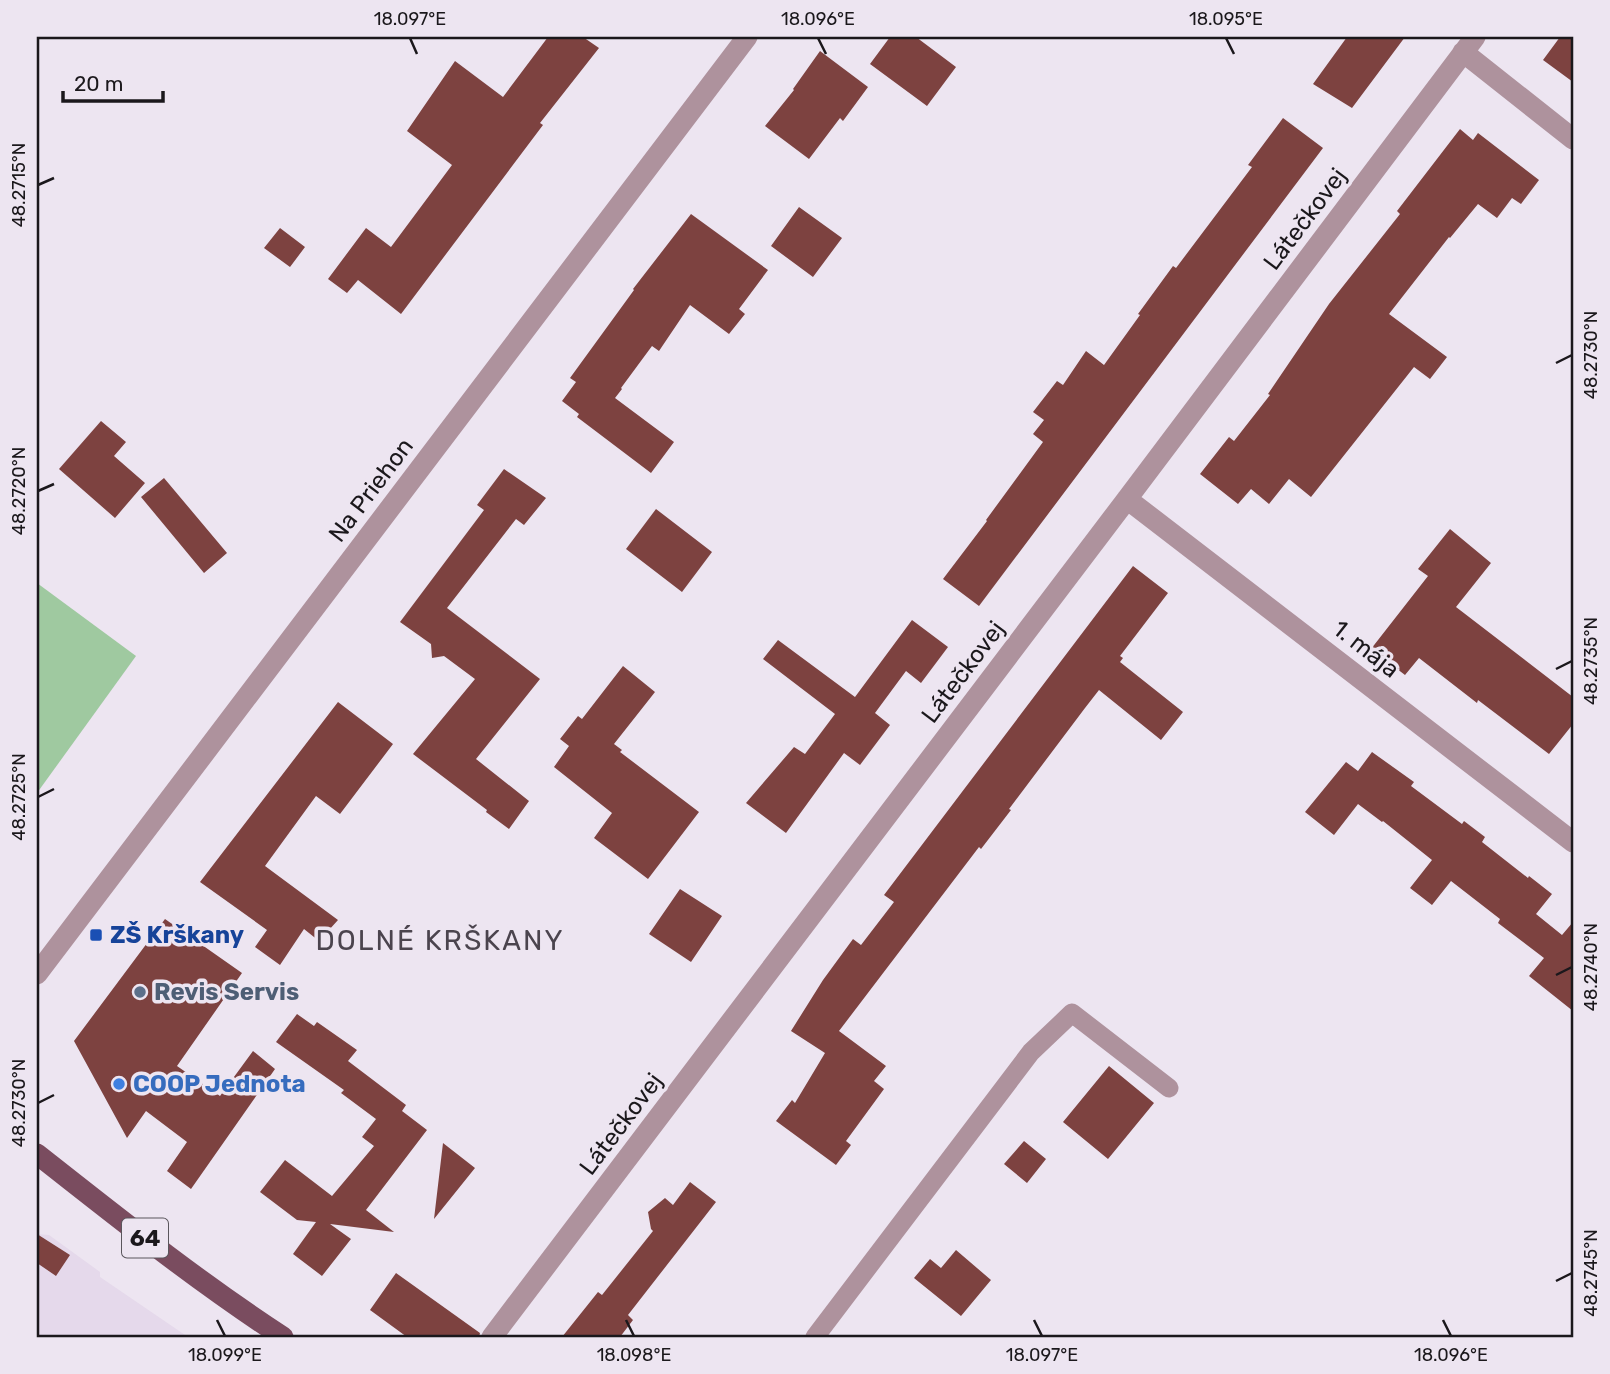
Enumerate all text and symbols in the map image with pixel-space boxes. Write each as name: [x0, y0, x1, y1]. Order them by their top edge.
text: 18.097°E: [374, 8, 446, 30]
text: 18.096°E: [781, 8, 855, 30]
text: 18.095°E: [1189, 8, 1263, 30]
scale bar: [63, 60, 163, 104]
text: 20 m: [74, 71, 123, 96]
text: 48.2715°N: [8, 143, 30, 227]
street label: Látečkovej: [1258, 163, 1352, 275]
text: 48.2730°N: [1580, 311, 1602, 399]
street label: Na Priehon: [323, 433, 419, 547]
text: 48.2720°N: [8, 447, 30, 535]
street label: 1. mája: [1327, 614, 1405, 684]
street label: Látečkovej: [916, 616, 1010, 728]
text: 48.2735°N: [1580, 617, 1602, 705]
text: 48.2725°N: [8, 753, 30, 841]
place label: ZŠ Krškany: [110, 920, 244, 949]
text: 48.2740°N: [1580, 923, 1602, 1011]
district label: DOLNÉ KRŠKANY: [315, 924, 565, 957]
marker: ZŠ Krškany: [88, 927, 104, 943]
place label: Revis Servis: [154, 978, 299, 1006]
marker: Revis Servis: [132, 984, 148, 1000]
text: 48.2730°N: [8, 1059, 30, 1147]
street label: Látečkovej: [574, 1068, 668, 1180]
place label: COOP Jednota: [133, 1070, 306, 1098]
marker: COOP Jednota: [111, 1076, 127, 1092]
road number: 64: [122, 1218, 168, 1258]
text: 48.2745°N: [1580, 1229, 1602, 1317]
text: 18.099°E: [188, 1344, 262, 1366]
text: 18.098°E: [597, 1344, 671, 1366]
text: 18.097°E: [1006, 1344, 1078, 1366]
text: 18.096°E: [1414, 1344, 1488, 1366]

